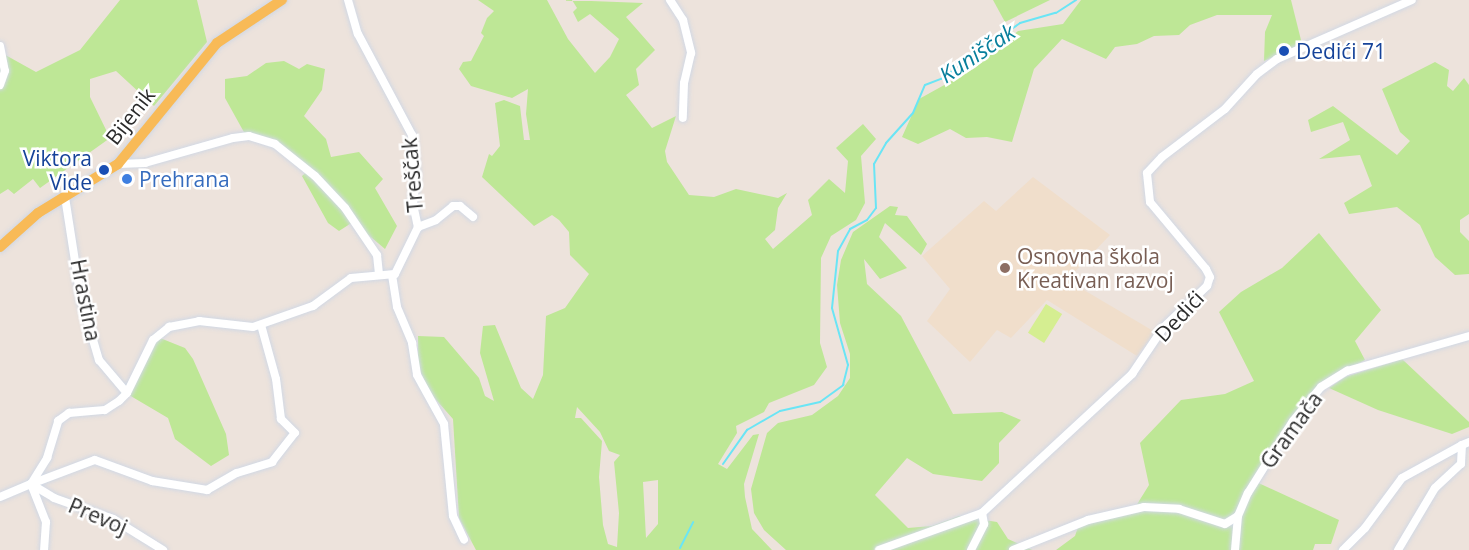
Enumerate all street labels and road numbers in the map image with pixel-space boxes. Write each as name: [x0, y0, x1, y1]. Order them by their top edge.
street label: Bijenik: [100, 83, 160, 149]
street label: Treščak: [396, 137, 428, 213]
street label: Hrastina: [66, 257, 106, 343]
street label: Dedići: [1149, 285, 1209, 347]
street label: Gramača: [1255, 387, 1327, 473]
street label: Prevoj: [65, 492, 131, 540]

